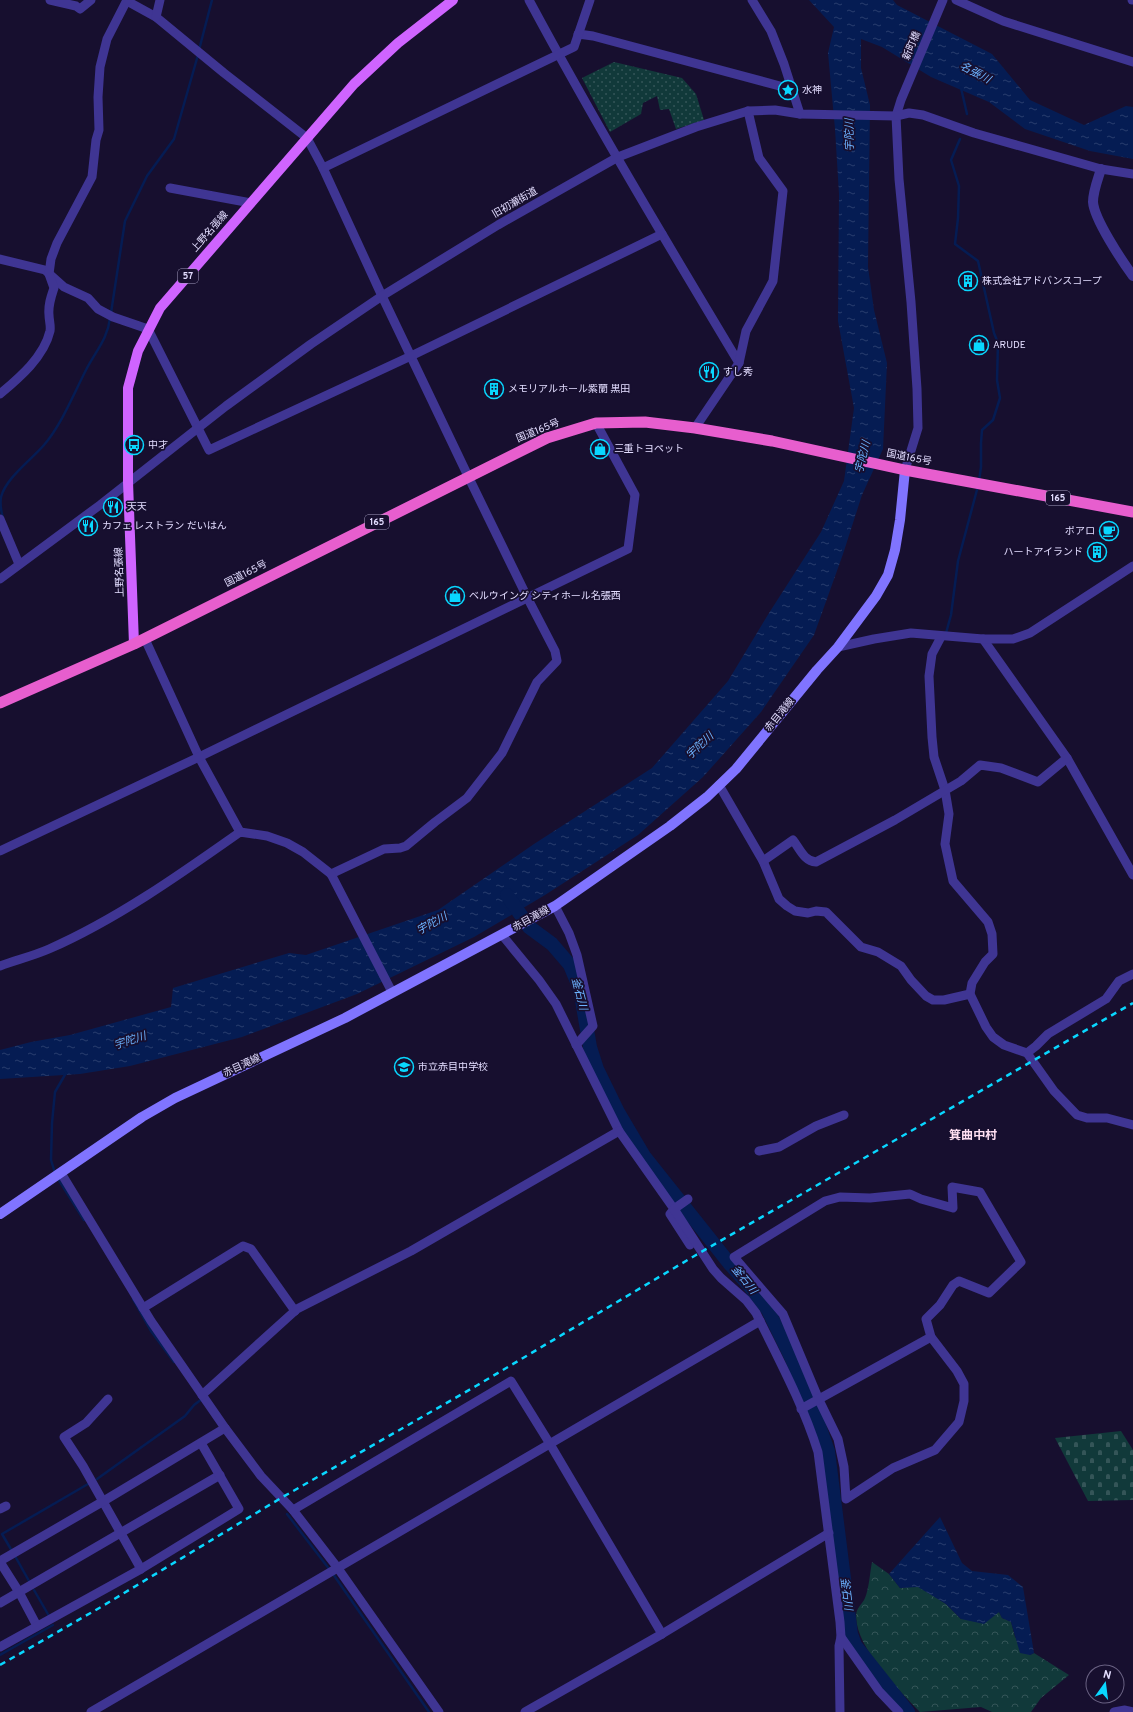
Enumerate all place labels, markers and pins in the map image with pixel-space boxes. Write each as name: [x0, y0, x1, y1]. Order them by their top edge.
place icon: 水神: [777, 79, 799, 101]
place label: 水神: [802, 84, 822, 97]
building icon: 株式会社アドバンスコープ: [957, 270, 979, 292]
place label: 株式会社アドバンスコープ: [982, 275, 1102, 288]
shop icon: ARUDE: [968, 334, 990, 356]
place label: ARUDE: [993, 339, 1026, 352]
restaurant icon: すし秀: [698, 361, 720, 383]
place label: すし秀: [723, 366, 753, 379]
building icon: メモリアルホール紫蘭 黒田: [483, 378, 505, 400]
place label: メモリアルホール紫蘭 黒田: [508, 383, 630, 396]
bus stop icon: 中才: [123, 434, 145, 456]
shop icon: 三重トヨペット: [589, 438, 611, 460]
place label: 中才: [148, 439, 168, 452]
place label: 三重トヨペット: [614, 443, 684, 456]
restaurant icon: 天天: [102, 496, 124, 518]
place label: 天天: [127, 501, 147, 514]
restaurant icon: カフェ レストラン だいはん: [77, 515, 99, 537]
place label: カフェ レストラン だいはん: [102, 520, 227, 533]
cafe icon: ポアロ: [1098, 520, 1120, 542]
place label: ポアロ: [1065, 525, 1095, 538]
building icon: ハートアイランド: [1086, 541, 1108, 563]
place label: ハートアイランド: [1004, 546, 1083, 559]
shop icon: ベルウイング シティホール名張西: [444, 585, 466, 607]
place label: ベルウイング シティホール名張西: [469, 590, 621, 603]
school or university icon: 市立赤目中学校: [393, 1056, 415, 1078]
place label: 市立赤目中学校: [418, 1061, 488, 1074]

